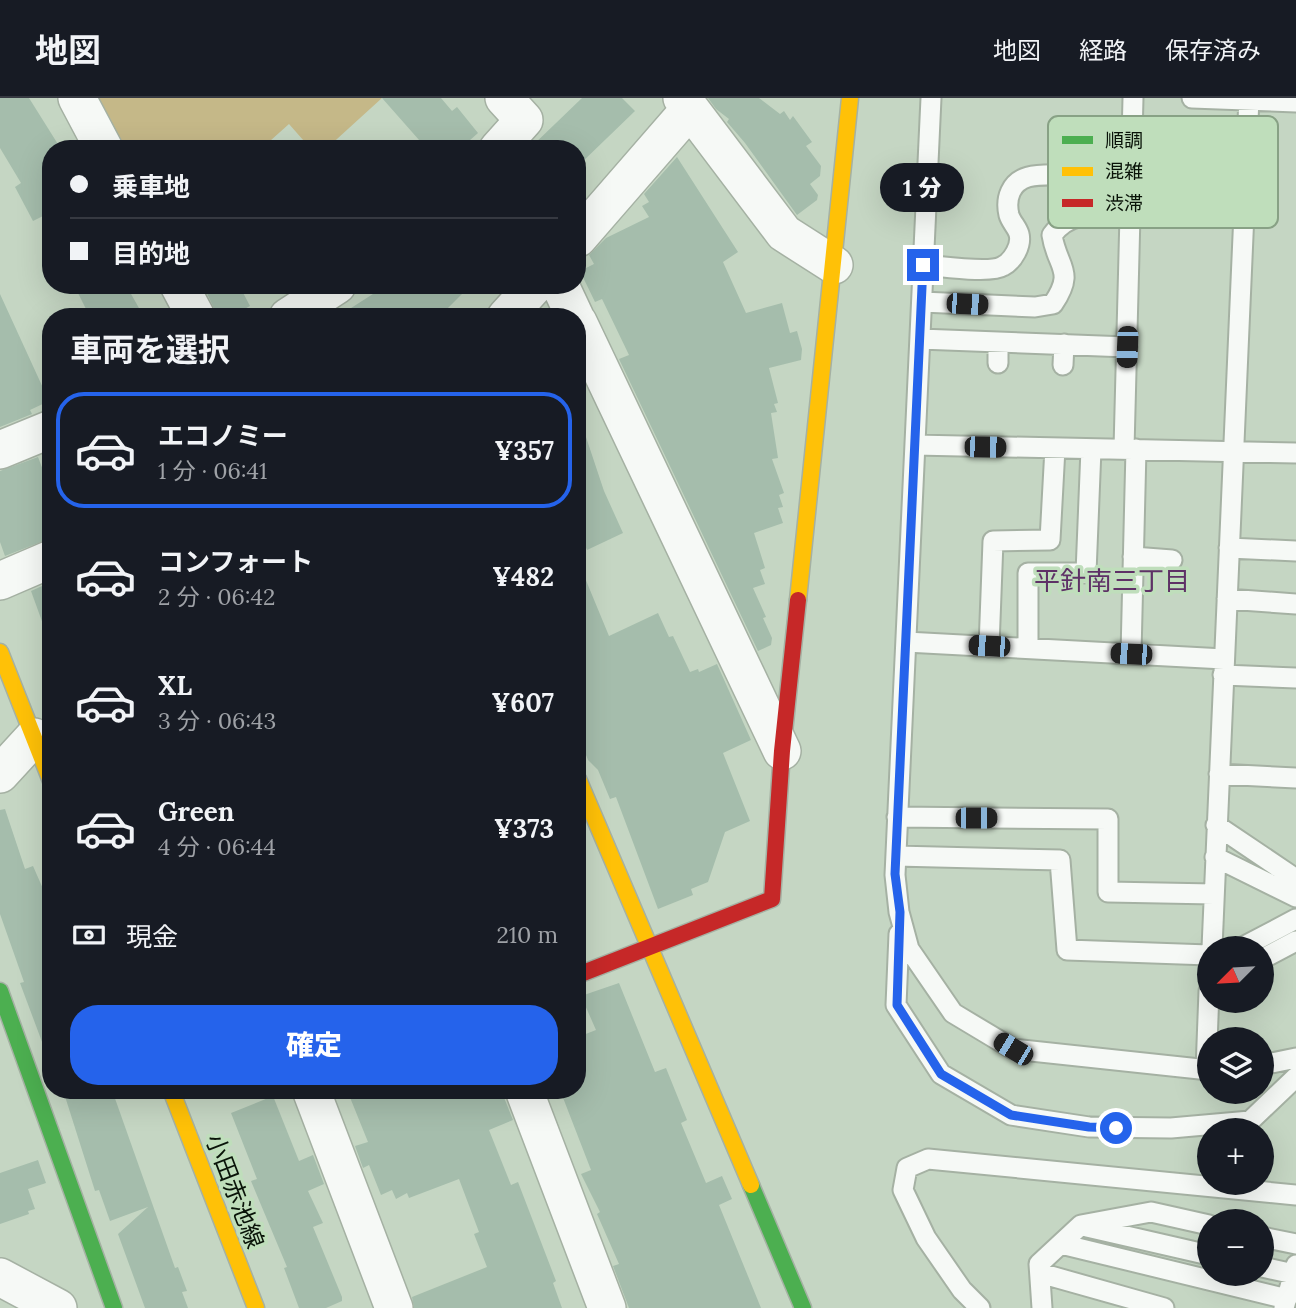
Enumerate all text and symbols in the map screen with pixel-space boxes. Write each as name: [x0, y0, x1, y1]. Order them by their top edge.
text: 地図: [35, 29, 101, 71]
text: 地図: [993, 35, 1041, 66]
text: 経路: [1079, 35, 1127, 66]
text: 保存済み: [1165, 35, 1261, 66]
legend: [1048, 116, 1278, 228]
text: 順調: [1105, 128, 1143, 152]
text: 混雑: [1105, 159, 1143, 183]
callout: 1 分: [881, 164, 965, 212]
text: 乗車地: [112, 170, 190, 203]
text: 1 分: [903, 173, 941, 202]
text: 渋滞: [1105, 191, 1143, 215]
text: 目的地: [112, 237, 190, 270]
route end: [907, 249, 939, 281]
car: [946, 292, 989, 316]
car: [1116, 326, 1139, 368]
text: 車両を選択: [70, 329, 230, 370]
icon: car: [74, 419, 137, 482]
text: エコノミー: [158, 419, 288, 452]
text: ¥357: [494, 434, 554, 467]
car: [964, 436, 1007, 458]
text: 1 分 · 06:41: [158, 456, 267, 485]
icon: car: [74, 545, 137, 608]
text: コンフォート: [158, 545, 313, 578]
text: ¥482: [492, 560, 554, 593]
district label: 平針南三丁目: [1034, 564, 1190, 597]
text: 2 分 · 06:42: [158, 582, 275, 611]
car: [968, 634, 1011, 658]
car: [1110, 642, 1153, 666]
text: XL: [158, 669, 192, 702]
icon: car: [74, 671, 137, 734]
text: ¥607: [492, 686, 554, 719]
text: 3 分 · 06:43: [158, 706, 276, 735]
text: Green: [158, 795, 234, 828]
icon: car: [74, 797, 137, 860]
car: [956, 808, 998, 829]
text: ¥373: [494, 812, 554, 845]
text: 4 分 · 06:44: [158, 832, 276, 861]
icon: cash: [70, 916, 108, 954]
text: 現金: [126, 920, 178, 953]
text: 210 m: [496, 920, 558, 949]
north arrow: [1197, 936, 1274, 1013]
map controls: [1197, 936, 1274, 1286]
button: 確定: [70, 1005, 558, 1085]
button: layers: [1197, 1027, 1274, 1104]
car: [990, 1029, 1037, 1069]
route start: [1100, 1112, 1132, 1144]
button: +: [1197, 1118, 1274, 1195]
street label: 小田赤池線: [199, 1129, 271, 1253]
button: −: [1197, 1209, 1274, 1286]

